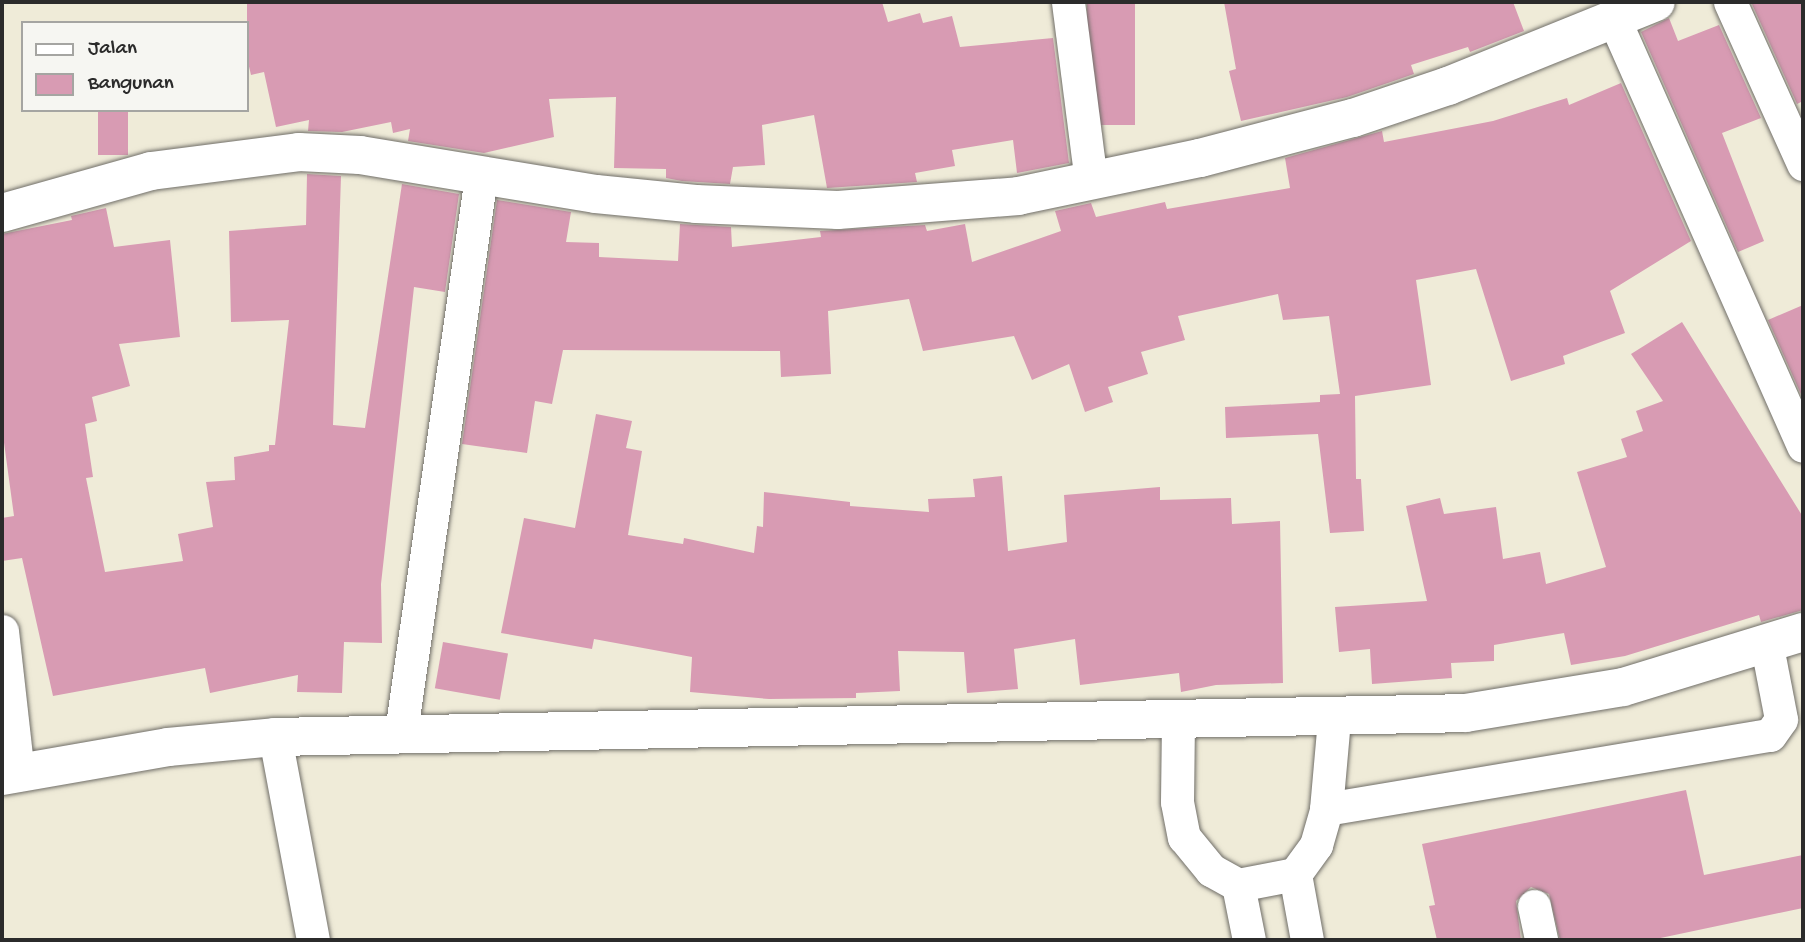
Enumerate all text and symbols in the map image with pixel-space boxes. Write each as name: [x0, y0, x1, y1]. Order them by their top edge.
legend: [21, 21, 248, 112]
text: Jalan: [88, 37, 137, 62]
text: Bangunan: [88, 72, 174, 97]

